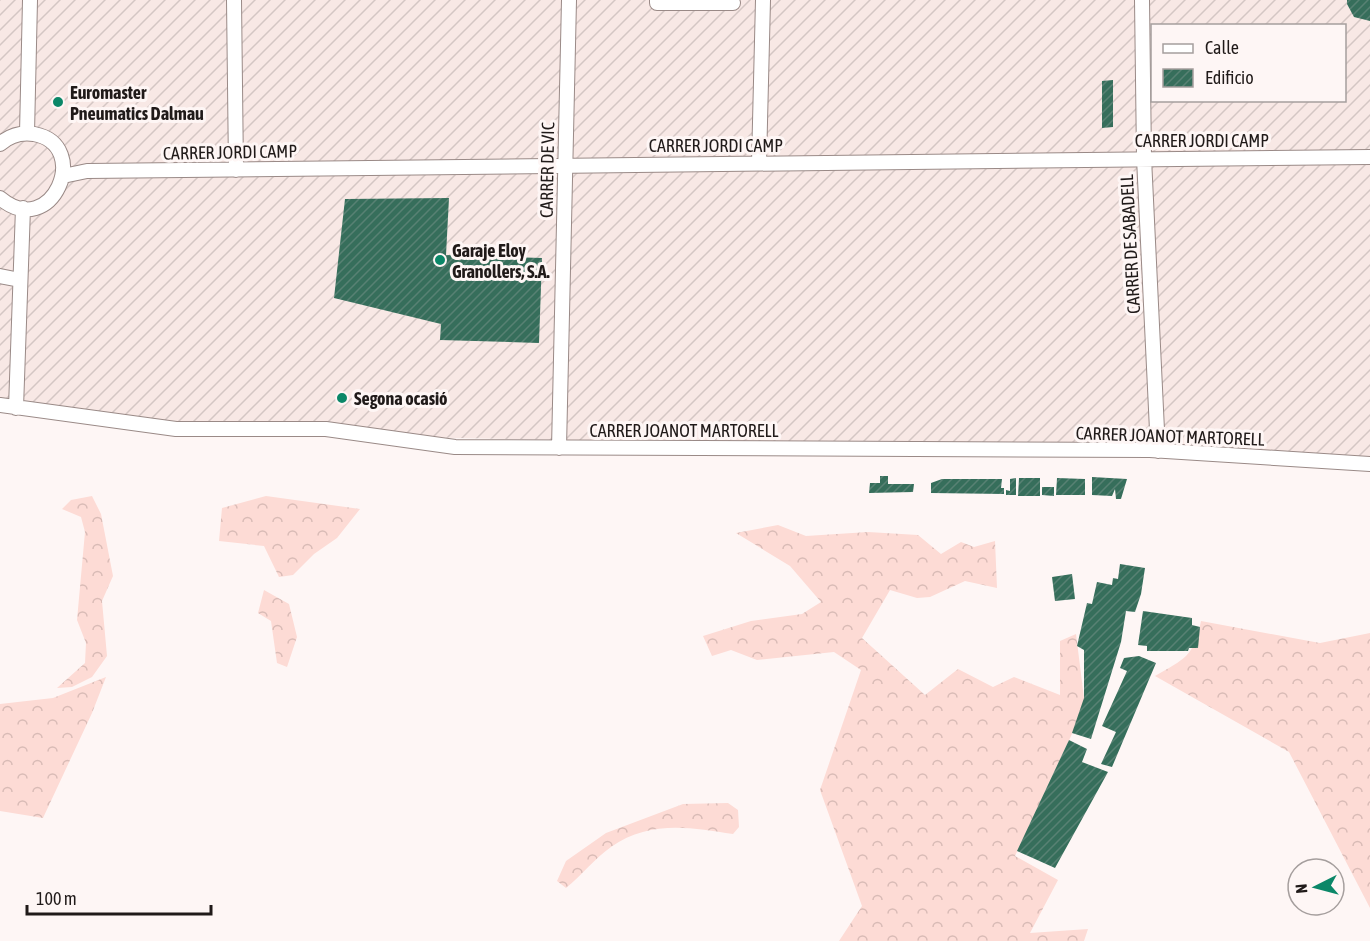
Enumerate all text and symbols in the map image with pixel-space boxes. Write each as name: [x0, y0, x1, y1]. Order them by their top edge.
legend: [1151, 24, 1346, 102]
text: Calle: [1205, 37, 1239, 58]
text: Edificio: [1205, 67, 1254, 88]
place label: Euromaster Pneumatics Dalmau: [70, 82, 204, 124]
marker: Euromaster Pneumatics Dalmau: [51, 95, 65, 109]
street label: CARRER DE VIC: [536, 122, 558, 218]
street label: CARRER JORDI CAMP: [1135, 130, 1269, 151]
street label: CARRER JORDI CAMP: [649, 135, 783, 156]
street label: CARRER JORDI CAMP: [163, 140, 297, 164]
street label: CARRER DE SABADELL: [1116, 174, 1144, 314]
place label: Garaje Eloy Granollers, S.A.: [452, 240, 550, 282]
marker: Garaje Eloy Granollers, S.A.: [433, 253, 447, 267]
place label: Segona ocasió: [354, 388, 448, 409]
marker: Segona ocasió: [335, 391, 349, 405]
street label: CARRER JOANOT MARTORELL: [590, 420, 778, 441]
street label: CARRER JOANOT MARTORELL: [1075, 422, 1265, 450]
north arrow: [1286, 857, 1346, 917]
scale bar: [27, 878, 212, 916]
text: N: [1292, 883, 1311, 894]
text: 100 m: [36, 888, 77, 909]

